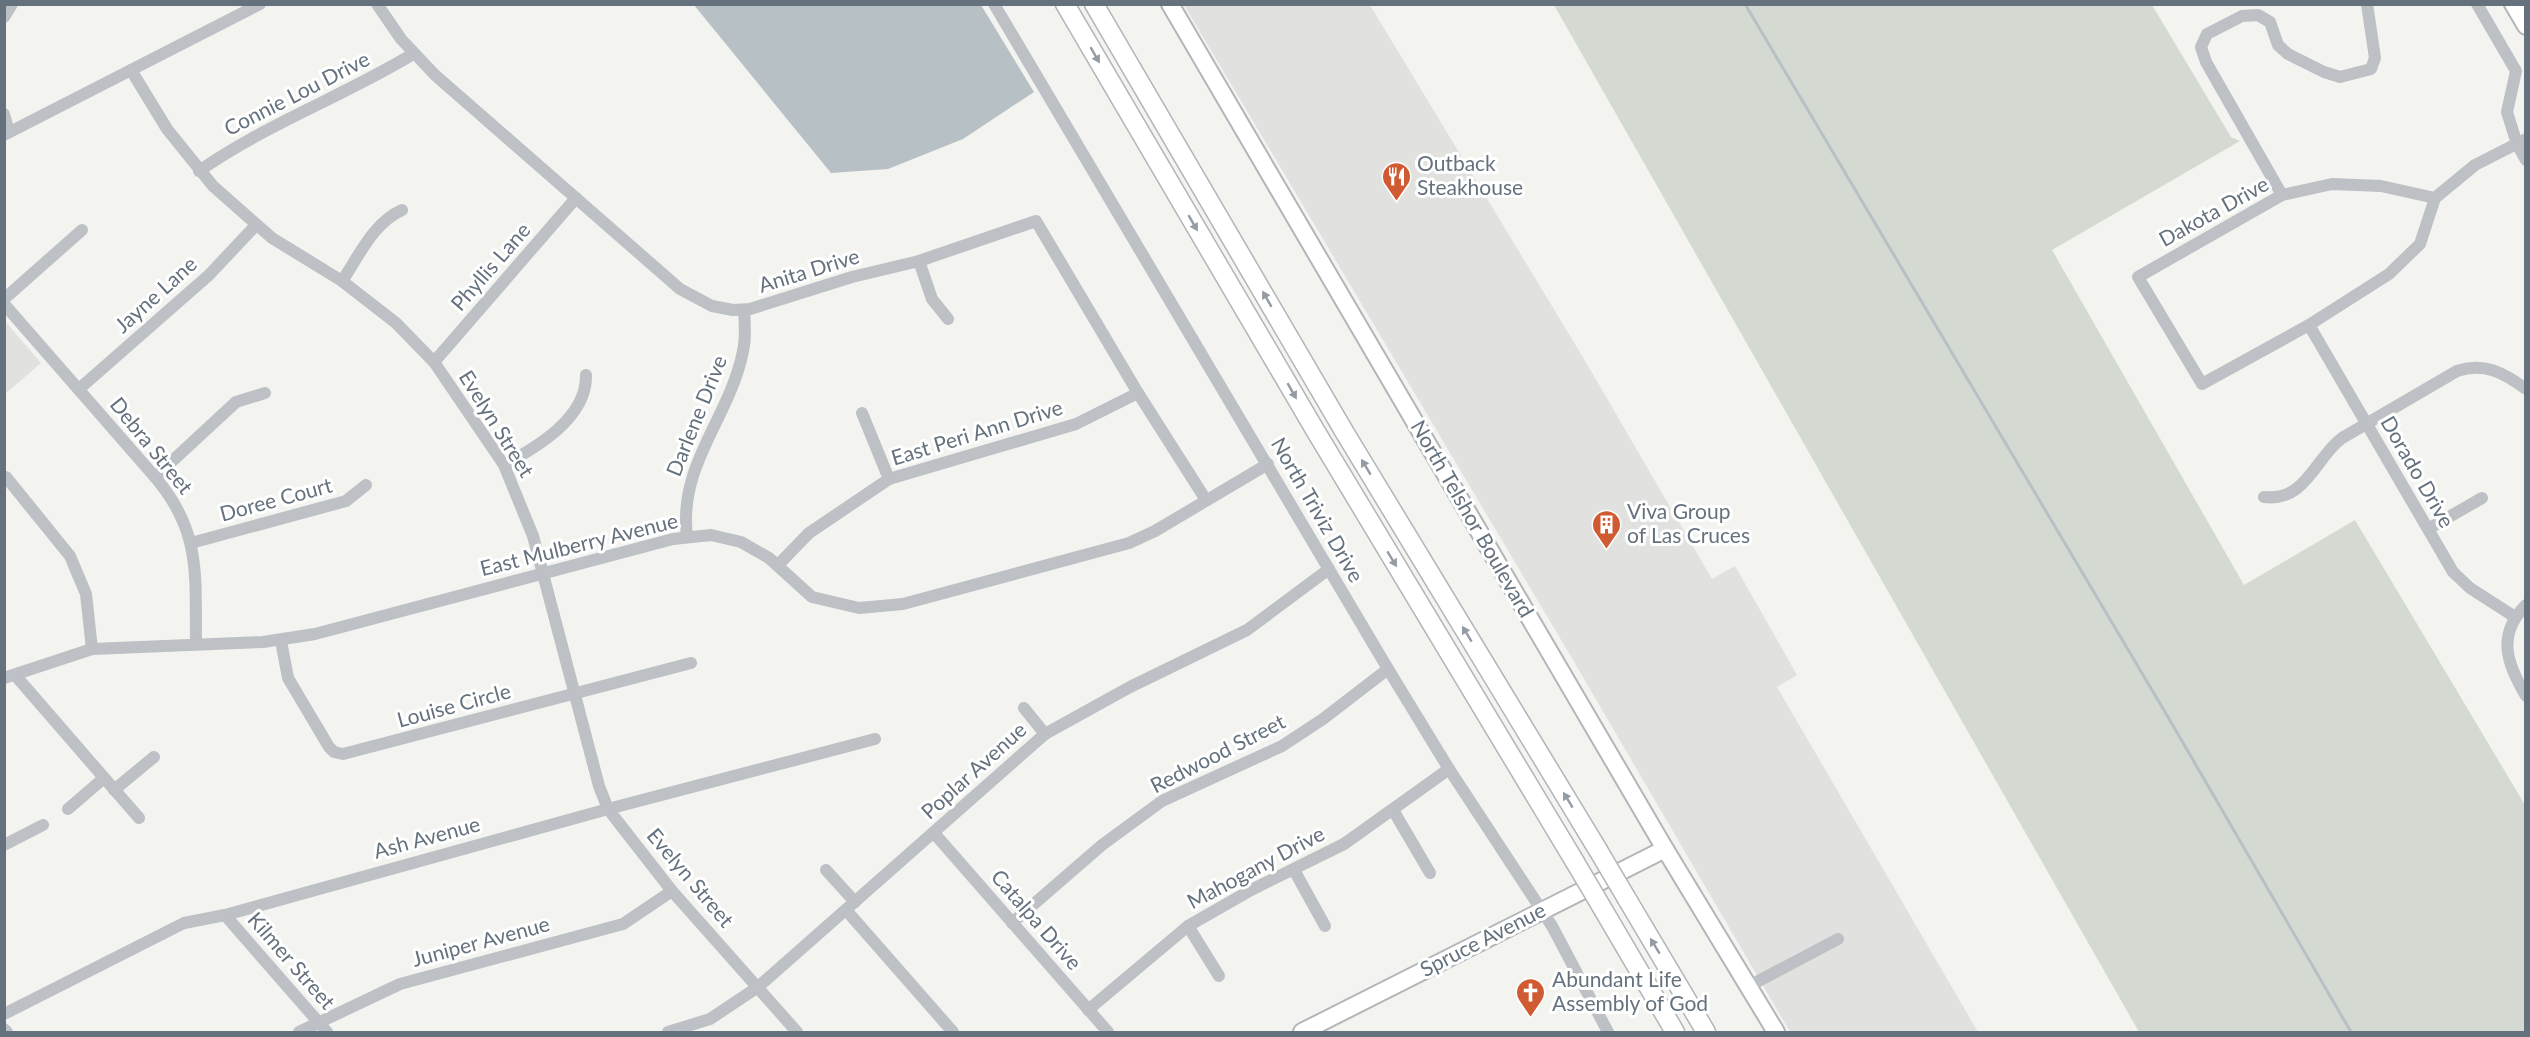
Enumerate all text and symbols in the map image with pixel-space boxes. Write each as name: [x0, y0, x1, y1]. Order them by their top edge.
street label: Connie Lou Drive: [219, 45, 373, 140]
one-way arrow: [1089, 47, 1100, 63]
place label: Outback Steakhouse: [1417, 150, 1523, 199]
restaurant icon: Outback Steakhouse: [1380, 160, 1412, 202]
street label: Dakota Drive: [2154, 170, 2272, 251]
one-way arrow: [1188, 215, 1199, 231]
street label: Phyllis Lane: [445, 217, 535, 315]
street label: Anita Drive: [755, 242, 862, 297]
street label: Jayne Lane: [109, 251, 201, 337]
one-way arrow: [1261, 291, 1272, 307]
street label: Darlene Drive: [660, 351, 731, 479]
street label: Evelyn Street: [454, 365, 540, 482]
one-way arrow: [1287, 383, 1297, 400]
street label: Debra Street: [106, 392, 199, 499]
street label: East Peri Ann Drive: [888, 394, 1065, 470]
street label: Dorado Drive: [2376, 411, 2460, 532]
street label: North Telshor Boulevard: [1407, 415, 1540, 621]
street label: North Triviz Drive: [1267, 432, 1370, 586]
one-way arrow: [1360, 459, 1371, 475]
street label: Doree Court: [217, 471, 335, 526]
place label: Viva Group of Las Cruces: [1627, 498, 1750, 547]
street label: East Mulberry Avenue: [477, 507, 680, 580]
building icon: Viva Group of Las Cruces: [1590, 508, 1622, 550]
one-way arrow: [1387, 551, 1398, 567]
one-way arrow: [1461, 626, 1472, 642]
street label: Louise Circle: [394, 677, 513, 732]
street label: Redwood Street: [1146, 708, 1289, 797]
street label: Poplar Avenue: [915, 716, 1031, 824]
one-way arrow: [1563, 791, 1573, 808]
street label: Ash Avenue: [371, 810, 483, 863]
street label: Mahogany Drive: [1182, 820, 1328, 913]
street label: Evelyn Street: [643, 822, 740, 932]
street label: Catalpa Drive: [987, 864, 1088, 974]
street label: Spruce Avenue: [1415, 896, 1549, 981]
street label: Kilmer Street: [243, 906, 341, 1014]
street label: Juniper Avenue: [409, 910, 552, 971]
one-way arrow: [1650, 937, 1660, 954]
place label: Abundant Life Assembly of God: [1552, 966, 1708, 1015]
church icon: Abundant Life Assembly of God: [1515, 976, 1547, 1018]

